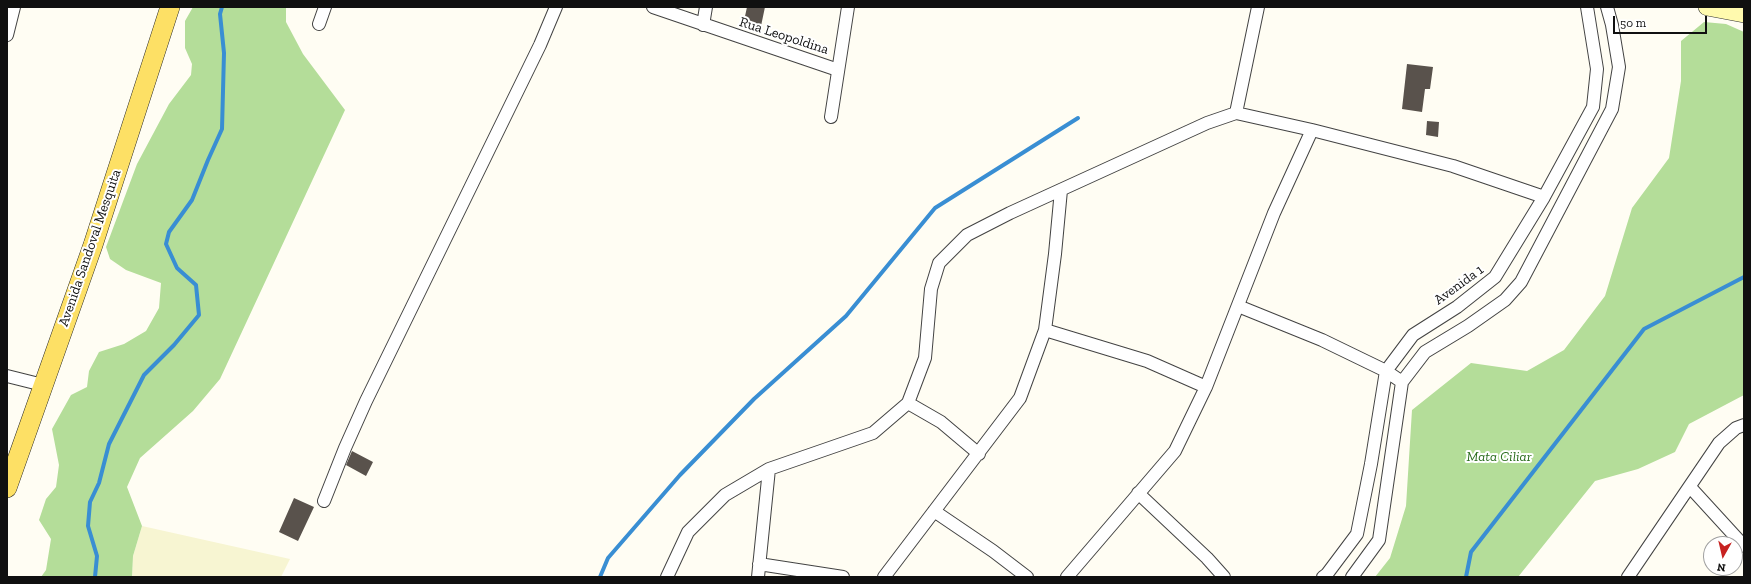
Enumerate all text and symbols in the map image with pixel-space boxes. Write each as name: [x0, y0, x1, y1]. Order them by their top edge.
scale bar: [1615, 8, 1709, 34]
street label: Rua Leopoldina: [737, 14, 831, 58]
text: 50 m: [1620, 16, 1646, 30]
street label: Avenida Sandoval Mesquita: [55, 167, 125, 329]
street label: Avenida 1: [1431, 261, 1487, 309]
park label: Mata Ciliar: [1467, 449, 1531, 465]
north arrow: [1703, 536, 1743, 576]
text: N: [1716, 560, 1726, 574]

